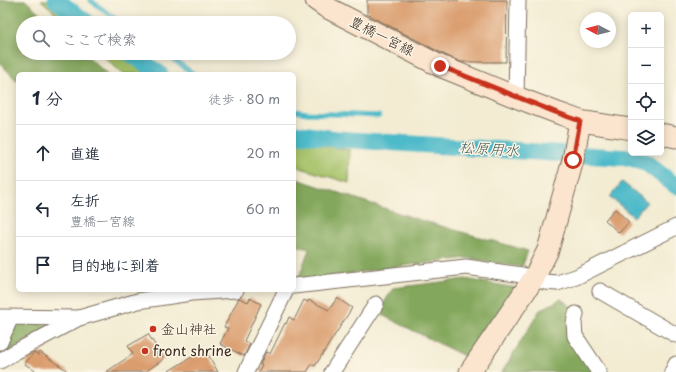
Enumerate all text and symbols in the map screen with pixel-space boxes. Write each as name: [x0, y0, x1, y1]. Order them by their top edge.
street label: 豊橋一宮線: [346, 10, 418, 61]
north arrow: [580, 12, 616, 48]
map controls: [628, 12, 664, 156]
button: +: [628, 12, 664, 48]
search box: [16, 16, 296, 60]
icon: search: [30, 27, 52, 49]
text: ここで検索: [62, 27, 137, 50]
button: −: [628, 48, 664, 84]
route end: [431, 57, 449, 75]
button: locate: [628, 84, 664, 120]
text: 1 分: [32, 85, 63, 111]
text: 徒歩 · 80 m: [209, 89, 280, 108]
button: layers: [628, 120, 664, 156]
water label: 松原用水: [458, 134, 520, 161]
text: 直進: [70, 141, 100, 164]
icon: ahead: [32, 142, 54, 164]
text: 20 m: [246, 143, 280, 162]
route start: [564, 151, 582, 169]
text: 左折: [70, 188, 100, 211]
icon: left: [32, 198, 54, 220]
text: 60 m: [246, 199, 280, 218]
text: 豊橋一宮線: [70, 211, 135, 230]
text: 目的地に到着: [70, 253, 160, 276]
icon: arrive: [32, 254, 54, 276]
place label: 金山神社: [161, 318, 217, 339]
marker: 金山神社: [148, 324, 158, 334]
place label: front shrine: [153, 340, 232, 361]
marker: front shrine: [140, 346, 150, 356]

